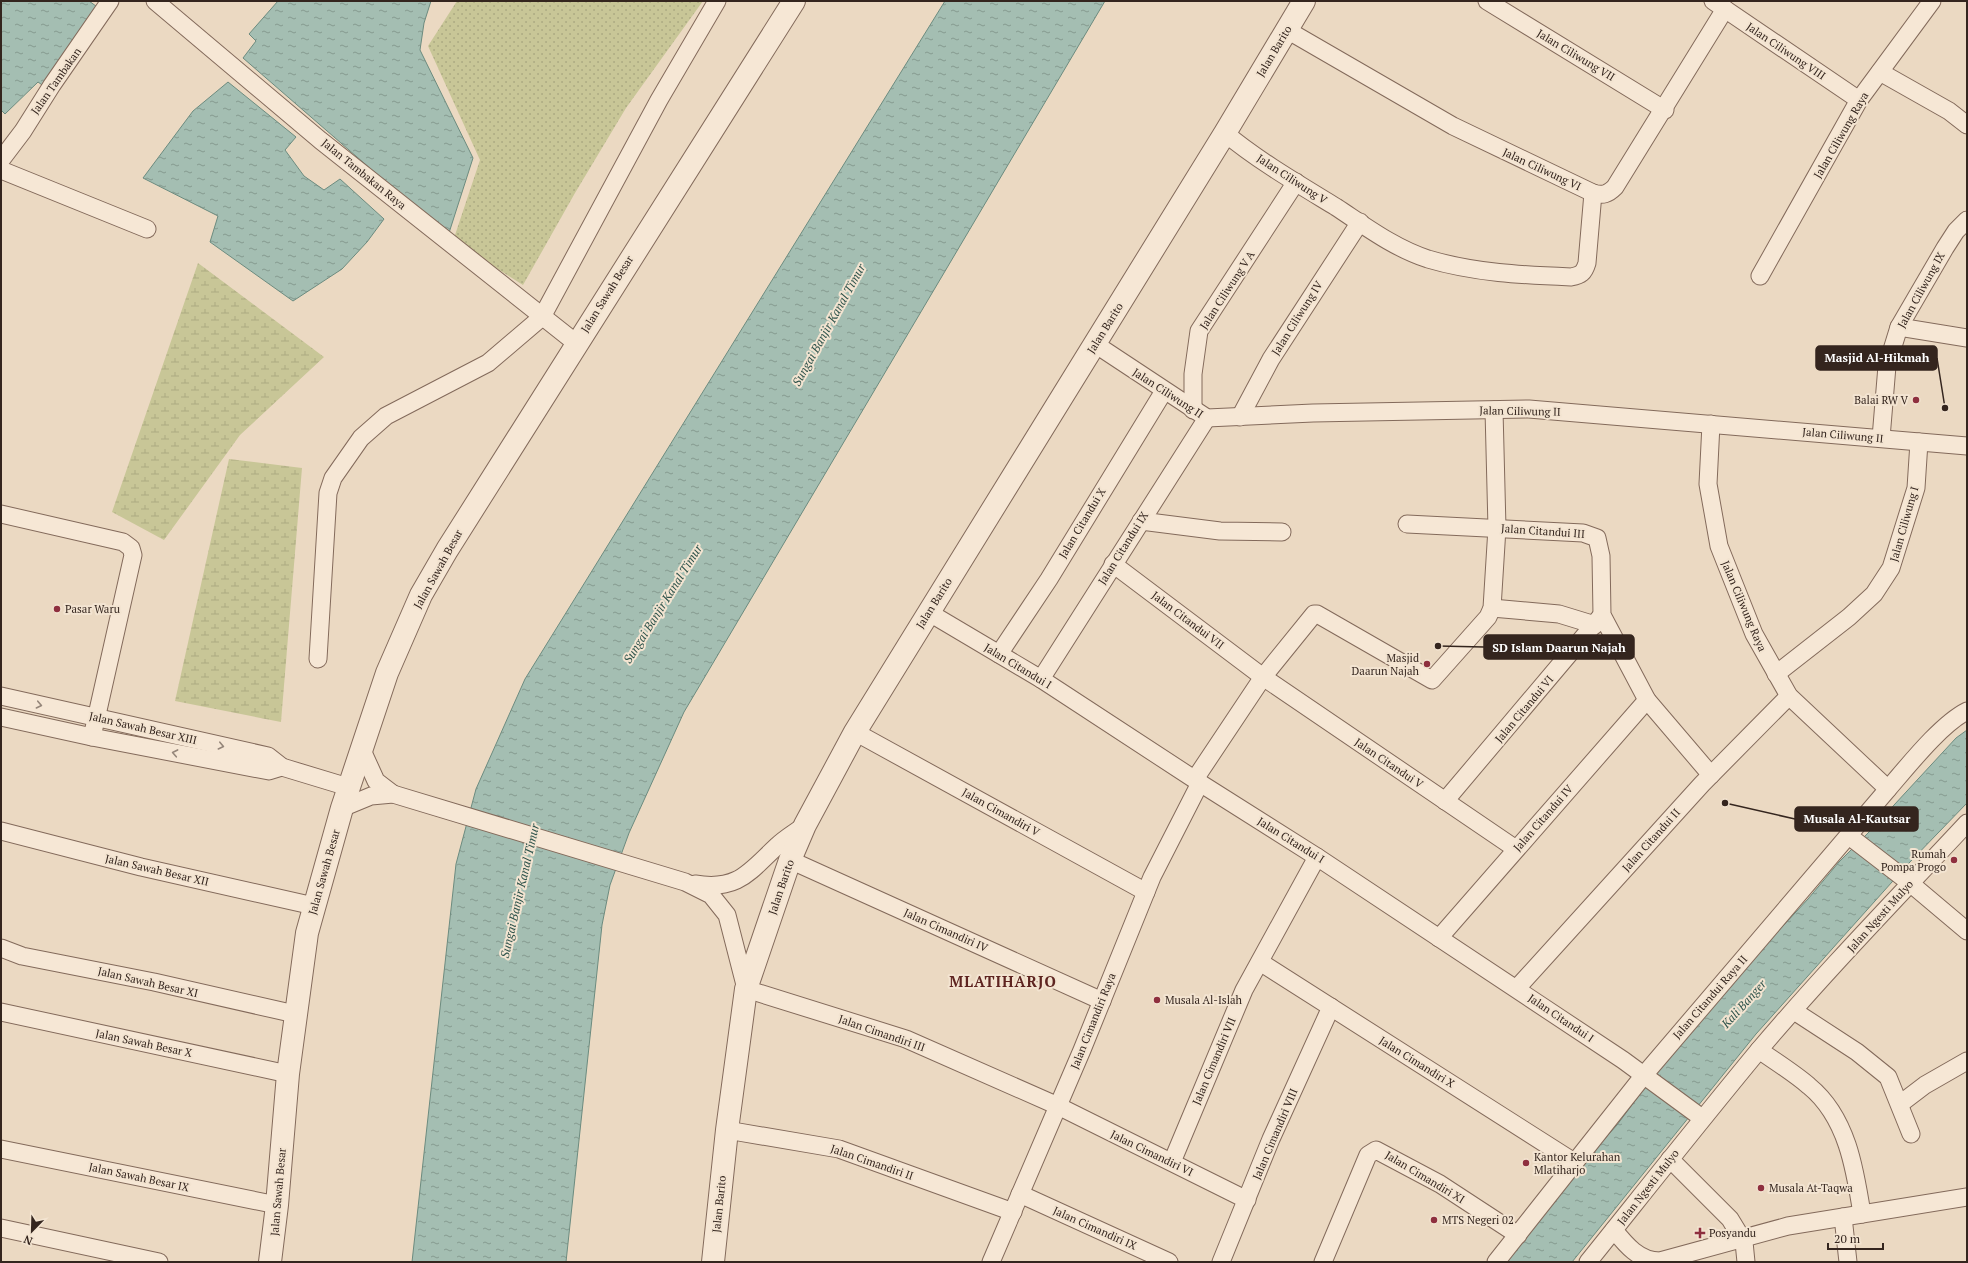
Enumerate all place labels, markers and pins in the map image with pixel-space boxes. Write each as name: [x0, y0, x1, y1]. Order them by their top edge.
callout: Masjid Al-Hikmah: [1816, 346, 1937, 370]
place label: Balai RW V: [1854, 393, 1908, 407]
marker: Balai RW V: [1911, 395, 1921, 405]
place label: Pasar Waru: [65, 602, 121, 616]
marker: Pasar Waru: [52, 604, 62, 614]
callout: SD Islam Daarun Najah: [1484, 635, 1634, 659]
place label: Masjid Daarun Najah: [1352, 651, 1420, 678]
marker: Masjid Daarun Najah: [1422, 659, 1432, 669]
callout: Musala Al-Kautsar: [1795, 807, 1918, 831]
place label: Rumah Pompa Progo: [1881, 847, 1947, 874]
marker: Rumah Pompa Progo: [1949, 855, 1959, 865]
place label: Musala Al-Islah: [1165, 993, 1242, 1007]
marker: Musala Al-Islah: [1152, 995, 1162, 1005]
place label: Kantor Kelurahan Mlatiharjo: [1534, 1150, 1621, 1177]
marker: Kantor Kelurahan Mlatiharjo: [1521, 1158, 1531, 1168]
place label: Musala At-Taqwa: [1769, 1181, 1853, 1195]
marker: Musala At-Taqwa: [1756, 1183, 1766, 1193]
place label: MTS Negeri 02: [1442, 1213, 1514, 1227]
marker: MTS Negeri 02: [1429, 1215, 1439, 1225]
place label: Posyandu: [1709, 1226, 1757, 1240]
marker: Posyandu: [1694, 1227, 1706, 1239]

